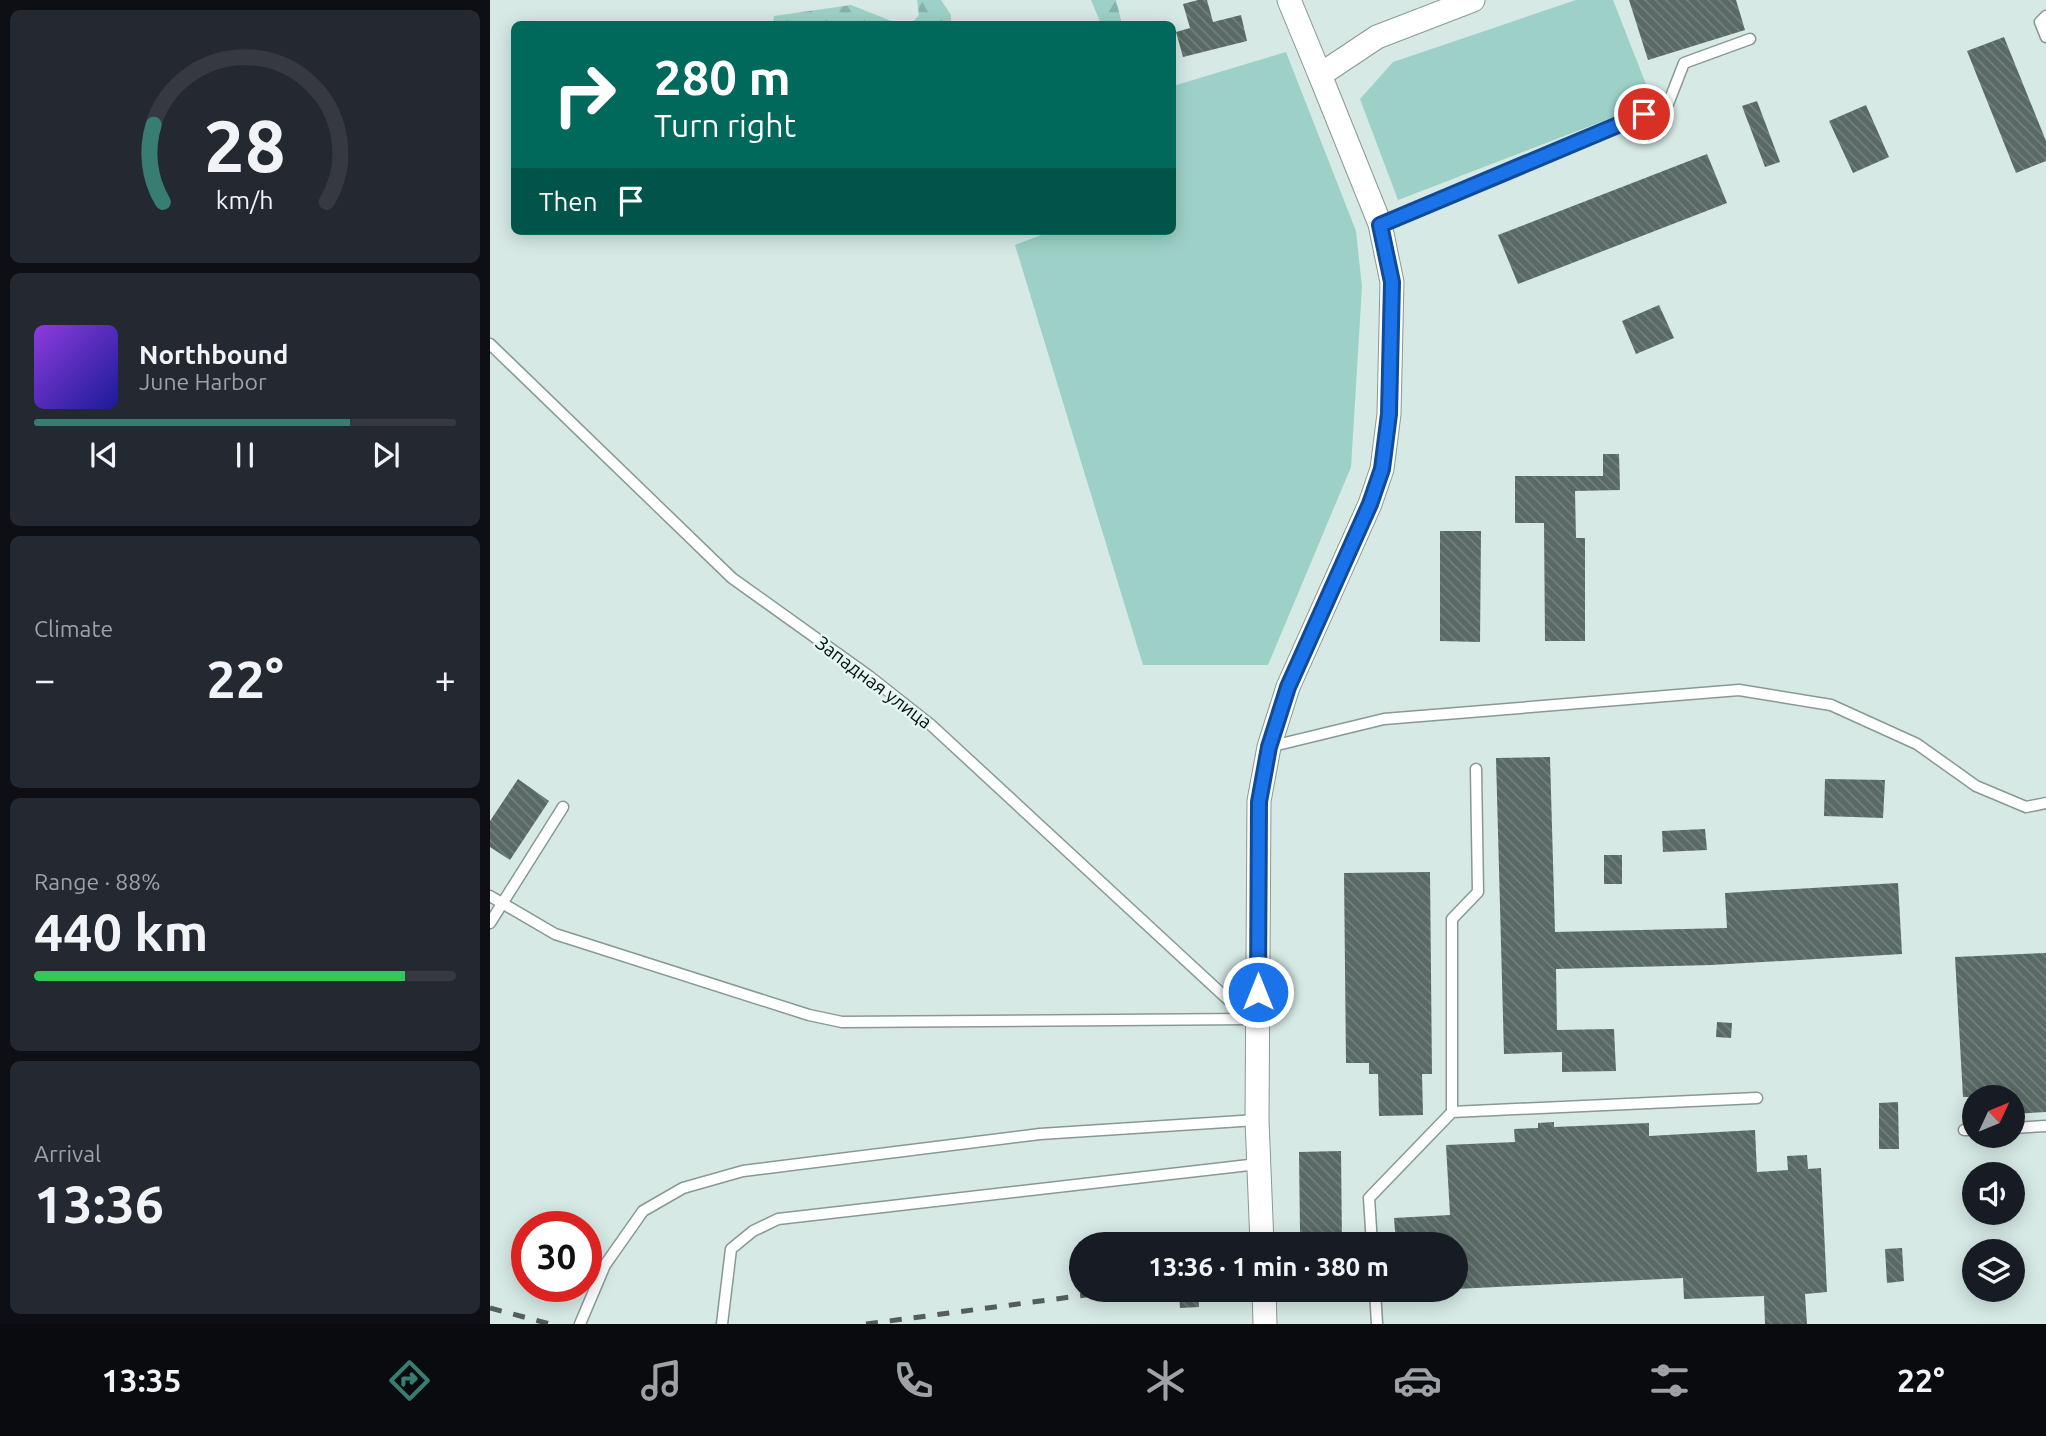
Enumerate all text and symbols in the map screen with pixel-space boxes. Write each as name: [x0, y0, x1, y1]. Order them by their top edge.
icon: right: [539, 49, 630, 140]
text: 280 m: [654, 49, 791, 104]
pin: [1614, 84, 1674, 144]
icon: arrive: [1625, 95, 1663, 133]
text: 28: [204, 105, 286, 187]
text: Turn right: [654, 107, 796, 143]
icon: arrive: [612, 182, 650, 220]
text: km/h: [216, 186, 274, 214]
text: Then: [539, 187, 598, 216]
text: Northbound: [139, 340, 288, 369]
text: June Harbor: [139, 369, 267, 394]
icon: previous: [85, 436, 123, 474]
icon: pause: [226, 436, 264, 474]
icon: next: [367, 436, 405, 474]
text: Climate: [34, 616, 113, 641]
street label: Западная улица: [812, 631, 936, 733]
text: 22°: [206, 650, 284, 708]
text: −: [34, 658, 55, 700]
text: +: [435, 658, 456, 700]
text: Range · 88%: [34, 869, 161, 894]
text: 440 km: [34, 903, 208, 961]
position arrow: [1221, 955, 1295, 1029]
north arrow: [1962, 1085, 2025, 1148]
map controls: [1962, 1085, 2025, 1302]
text: Arrival: [34, 1141, 101, 1166]
button: sound: [1962, 1162, 2025, 1225]
text: 13:36: [34, 1175, 164, 1233]
speed limit sign: 30: [511, 1211, 602, 1302]
button: layers: [1962, 1239, 2025, 1302]
text: 13:36 · 1 min · 380 m: [1148, 1252, 1389, 1281]
icon: directions: [385, 1356, 434, 1405]
icon: music: [637, 1356, 686, 1405]
icon: phone: [889, 1356, 938, 1405]
icon: climate: [1141, 1356, 1190, 1405]
icon: car: [1393, 1356, 1442, 1405]
icon: filters: [1645, 1356, 1694, 1405]
text: 13:35: [102, 1362, 182, 1398]
text: 22°: [1897, 1362, 1944, 1398]

